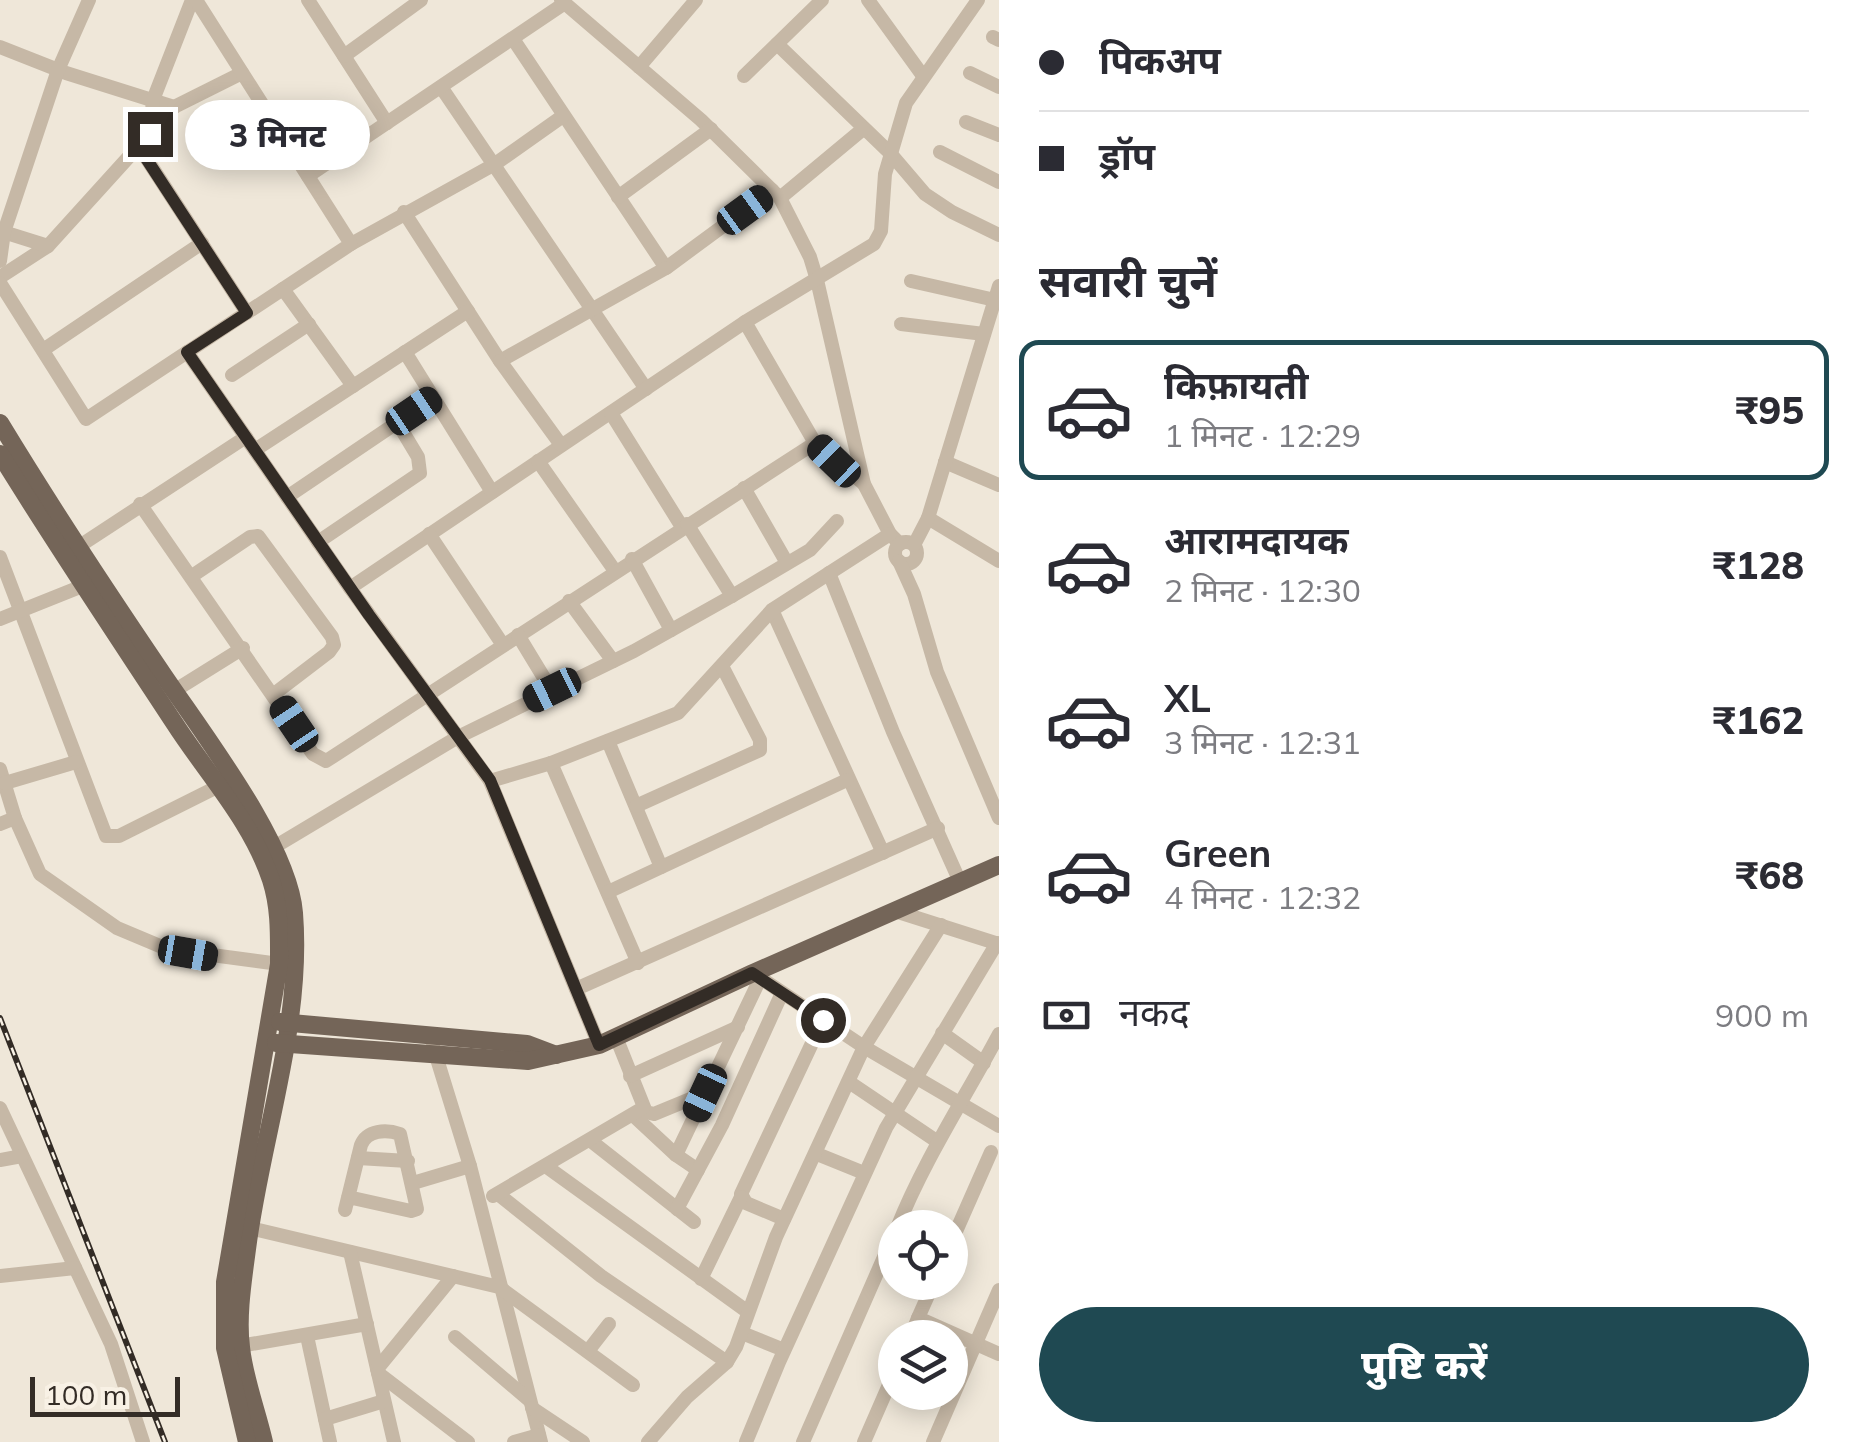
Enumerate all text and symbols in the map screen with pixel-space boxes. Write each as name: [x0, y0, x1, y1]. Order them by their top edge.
text: पिकअप: [1099, 36, 1221, 84]
callout: 3 मिनट: [185, 99, 370, 169]
route end: [128, 112, 173, 157]
text: 3 मिनट: [229, 115, 326, 155]
text: ड्रॉप: [1099, 132, 1155, 180]
car: [712, 180, 778, 240]
text: सवारी चुनें: [1039, 252, 1217, 308]
text: किफ़ायती: [1164, 361, 1308, 409]
icon: car: [1044, 365, 1134, 455]
car: [381, 382, 447, 440]
text: ₹95: [1736, 386, 1804, 434]
text: 1 मिनट · 12:29: [1164, 415, 1361, 455]
car: [802, 429, 866, 493]
text: आरामदायक: [1164, 516, 1348, 564]
icon: car: [1044, 520, 1134, 610]
text: ₹128: [1713, 541, 1804, 589]
text: 2 मिनट · 12:30: [1164, 570, 1361, 610]
car: [518, 663, 586, 717]
text: XL: [1164, 674, 1211, 722]
icon: car: [1044, 675, 1134, 765]
car: [265, 691, 323, 757]
text: ₹162: [1713, 696, 1804, 744]
text: 3 मिनट · 12:31: [1164, 722, 1361, 762]
text: Green: [1164, 829, 1271, 877]
icon: car: [1044, 830, 1134, 920]
text: ₹68: [1736, 851, 1804, 899]
text: 4 मिनट · 12:32: [1164, 877, 1361, 917]
car: [156, 933, 220, 973]
icon: cash: [1039, 988, 1094, 1043]
text: नकद: [1119, 988, 1189, 1036]
text: 900 m: [1715, 995, 1809, 1035]
route start: [801, 998, 846, 1043]
car: [679, 1059, 731, 1127]
map controls: [878, 1210, 968, 1410]
button: locate: [878, 1210, 968, 1300]
button: पुष्टि करें: [1039, 1307, 1809, 1422]
button: layers: [878, 1320, 968, 1410]
scale bar: [30, 1372, 180, 1416]
text: 100 m: [45, 1377, 127, 1412]

